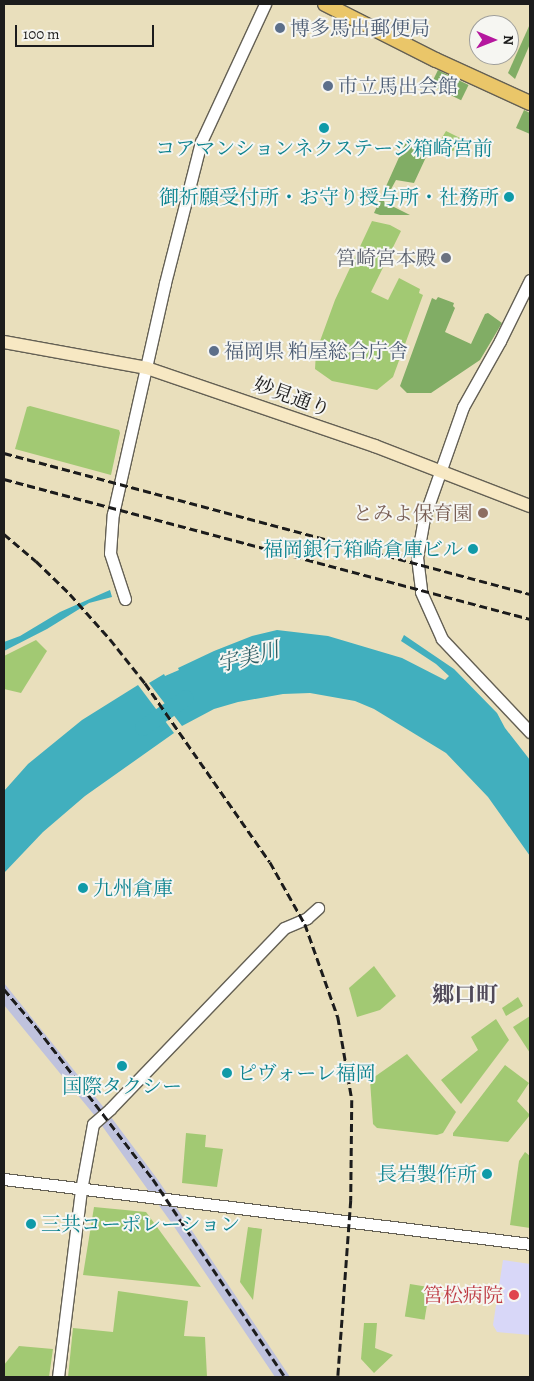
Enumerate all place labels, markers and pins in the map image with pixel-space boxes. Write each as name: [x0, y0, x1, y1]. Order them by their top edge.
place label: 博多馬出郵便局: [290, 16, 430, 40]
marker: 博多馬出郵便局: [274, 22, 286, 34]
place label: 市立馬出会館: [338, 74, 458, 98]
marker: 市立馬出会館: [322, 80, 334, 92]
marker: コアマンションネクステージ箱崎宮前: [318, 122, 330, 134]
place label: コアマンションネクステージ箱崎宮前: [154, 136, 494, 160]
place label: 御祈願受付所・お守り授与所・社務所: [159, 185, 499, 209]
marker: 御祈願受付所・お守り授与所・社務所: [503, 191, 515, 203]
place label: 筥崎宮本殿: [336, 246, 436, 270]
marker: 筥崎宮本殿: [440, 252, 452, 264]
place label: 福岡県 粕屋総合庁舎: [224, 339, 408, 363]
marker: 福岡県 粕屋総合庁舎: [208, 345, 220, 357]
place label: とみよ保育園: [353, 501, 473, 525]
marker: とみよ保育園: [477, 507, 489, 519]
place label: 福岡銀行箱崎倉庫ビル: [263, 537, 463, 561]
marker: 福岡銀行箱崎倉庫ビル: [467, 543, 479, 555]
place label: 九州倉庫: [93, 876, 173, 900]
marker: 九州倉庫: [77, 882, 89, 894]
marker: 国際タクシー: [116, 1060, 128, 1072]
place label: ピヴォーレ福岡: [237, 1061, 377, 1085]
marker: ピヴォーレ福岡: [221, 1067, 233, 1079]
place label: 国際タクシー: [62, 1074, 182, 1098]
place label: 長岩製作所: [377, 1162, 477, 1186]
marker: 長岩製作所: [481, 1168, 493, 1180]
place label: 三共コーポレーション: [41, 1212, 241, 1236]
marker: 三共コーポレーション: [25, 1218, 37, 1230]
place label: 筥松病院: [423, 1283, 503, 1307]
marker: 筥松病院: [507, 1288, 521, 1302]

